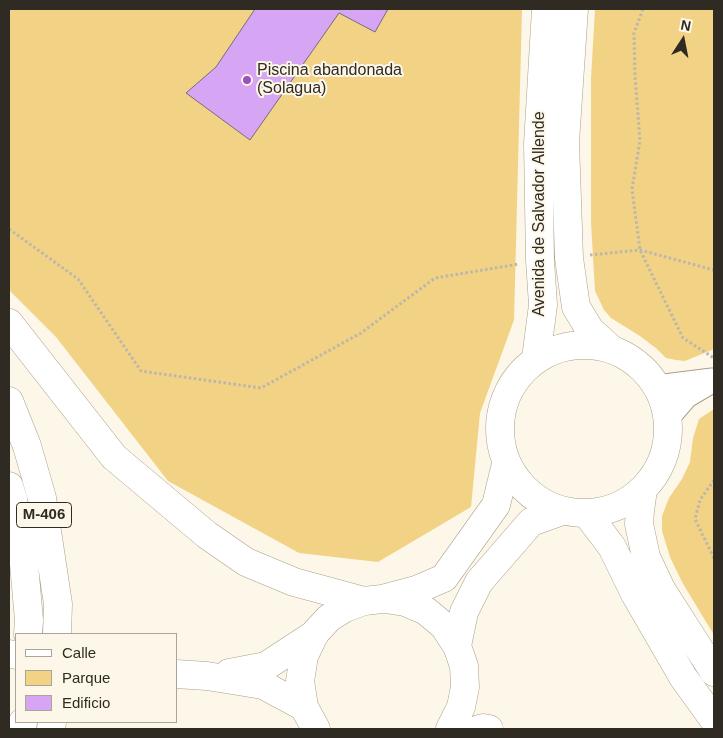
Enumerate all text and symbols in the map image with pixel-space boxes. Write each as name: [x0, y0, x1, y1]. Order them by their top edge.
north arrow: [658, 15, 708, 65]
text: N: [679, 16, 692, 34]
place label: Piscina abandonada (Solagua): [257, 61, 402, 99]
marker: Piscina abandonada (Solagua): [241, 74, 253, 86]
street label: Avenida de Salvador Allende: [530, 111, 550, 317]
road number: M-406: [17, 502, 72, 528]
legend: [15, 633, 178, 723]
text: Calle: [62, 644, 96, 661]
text: Parque: [62, 669, 110, 686]
text: Edificio: [62, 694, 110, 711]

